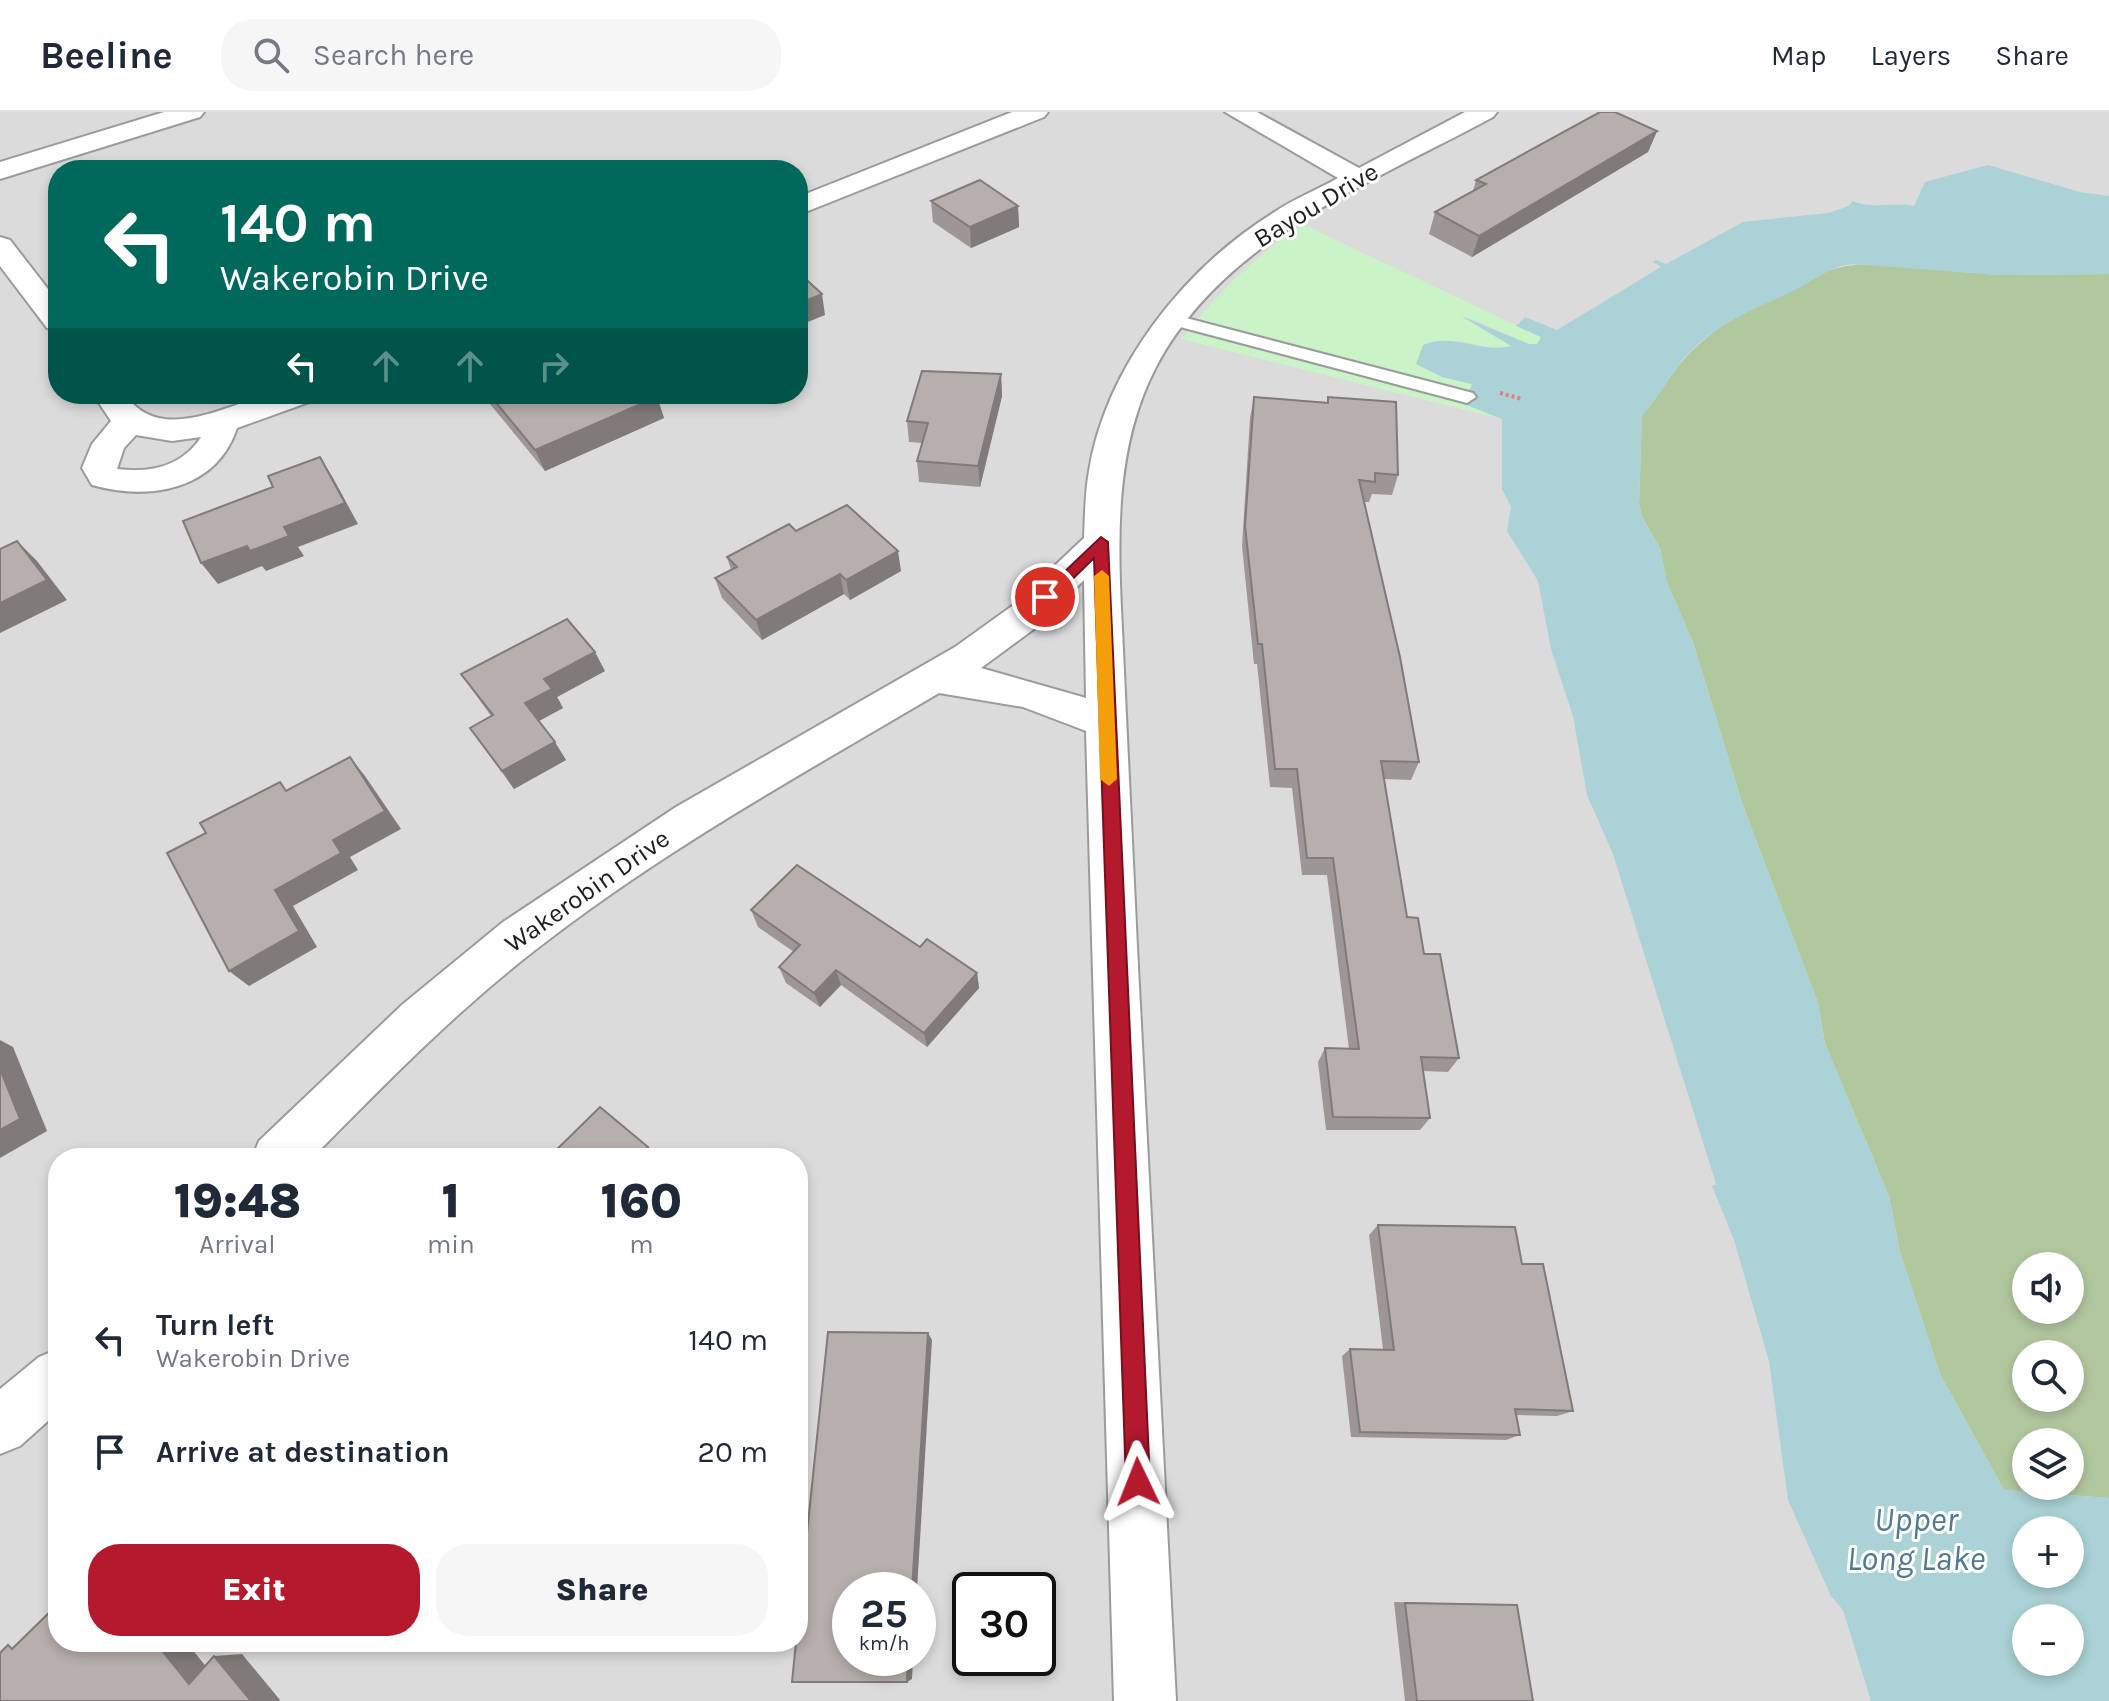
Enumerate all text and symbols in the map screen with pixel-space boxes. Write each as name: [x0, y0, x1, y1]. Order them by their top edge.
search box: [221, 19, 781, 91]
text: Beeline: [40, 33, 173, 78]
icon: search: [249, 33, 293, 77]
text: Search here: [313, 37, 474, 73]
text: Map: [1771, 39, 1826, 72]
text: Layers: [1870, 39, 1951, 72]
text: Share: [1995, 39, 2069, 72]
street label: Bayou Drive: [1248, 156, 1384, 254]
text: 140 m: [220, 190, 376, 255]
icon: left: [88, 192, 192, 296]
text: Wakerobin Drive: [220, 257, 489, 299]
icon: left: [280, 344, 324, 388]
icon: ahead: [364, 344, 408, 388]
icon: ahead: [448, 344, 492, 388]
icon: right: [532, 344, 576, 388]
pin: [1011, 563, 1079, 631]
icon: arrive: [1023, 575, 1067, 619]
street label: Wakerobin Drive: [499, 823, 675, 959]
text: 19:48: [174, 1173, 301, 1229]
text: 1: [442, 1173, 460, 1229]
text: 160: [600, 1173, 682, 1229]
text: Arrival: [199, 1229, 276, 1260]
text: min: [427, 1229, 475, 1260]
text: m: [629, 1229, 653, 1260]
map controls: [2012, 1252, 2084, 1676]
button: sound: [2012, 1252, 2084, 1324]
text: Turn left: [156, 1307, 274, 1343]
icon: left: [88, 1318, 132, 1362]
text: 140 m: [688, 1322, 768, 1358]
button: search: [2012, 1340, 2084, 1412]
text: Wakerobin Drive: [156, 1343, 350, 1374]
button: layers: [2012, 1428, 2084, 1500]
icon: arrive: [88, 1430, 132, 1474]
text: Arrive at destination: [156, 1434, 450, 1470]
text: 20 m: [698, 1434, 768, 1470]
position arrow: [1096, 1440, 1180, 1524]
water label: Upper Long Lake: [1847, 1500, 1985, 1579]
button: +: [2012, 1516, 2084, 1588]
button: Exit: [88, 1544, 420, 1636]
button: Share: [436, 1544, 768, 1636]
speed limit sign: 30: [952, 1572, 1056, 1676]
text: 25: [860, 1590, 908, 1637]
button: −: [2012, 1604, 2084, 1676]
text: km/h: [859, 1632, 909, 1655]

